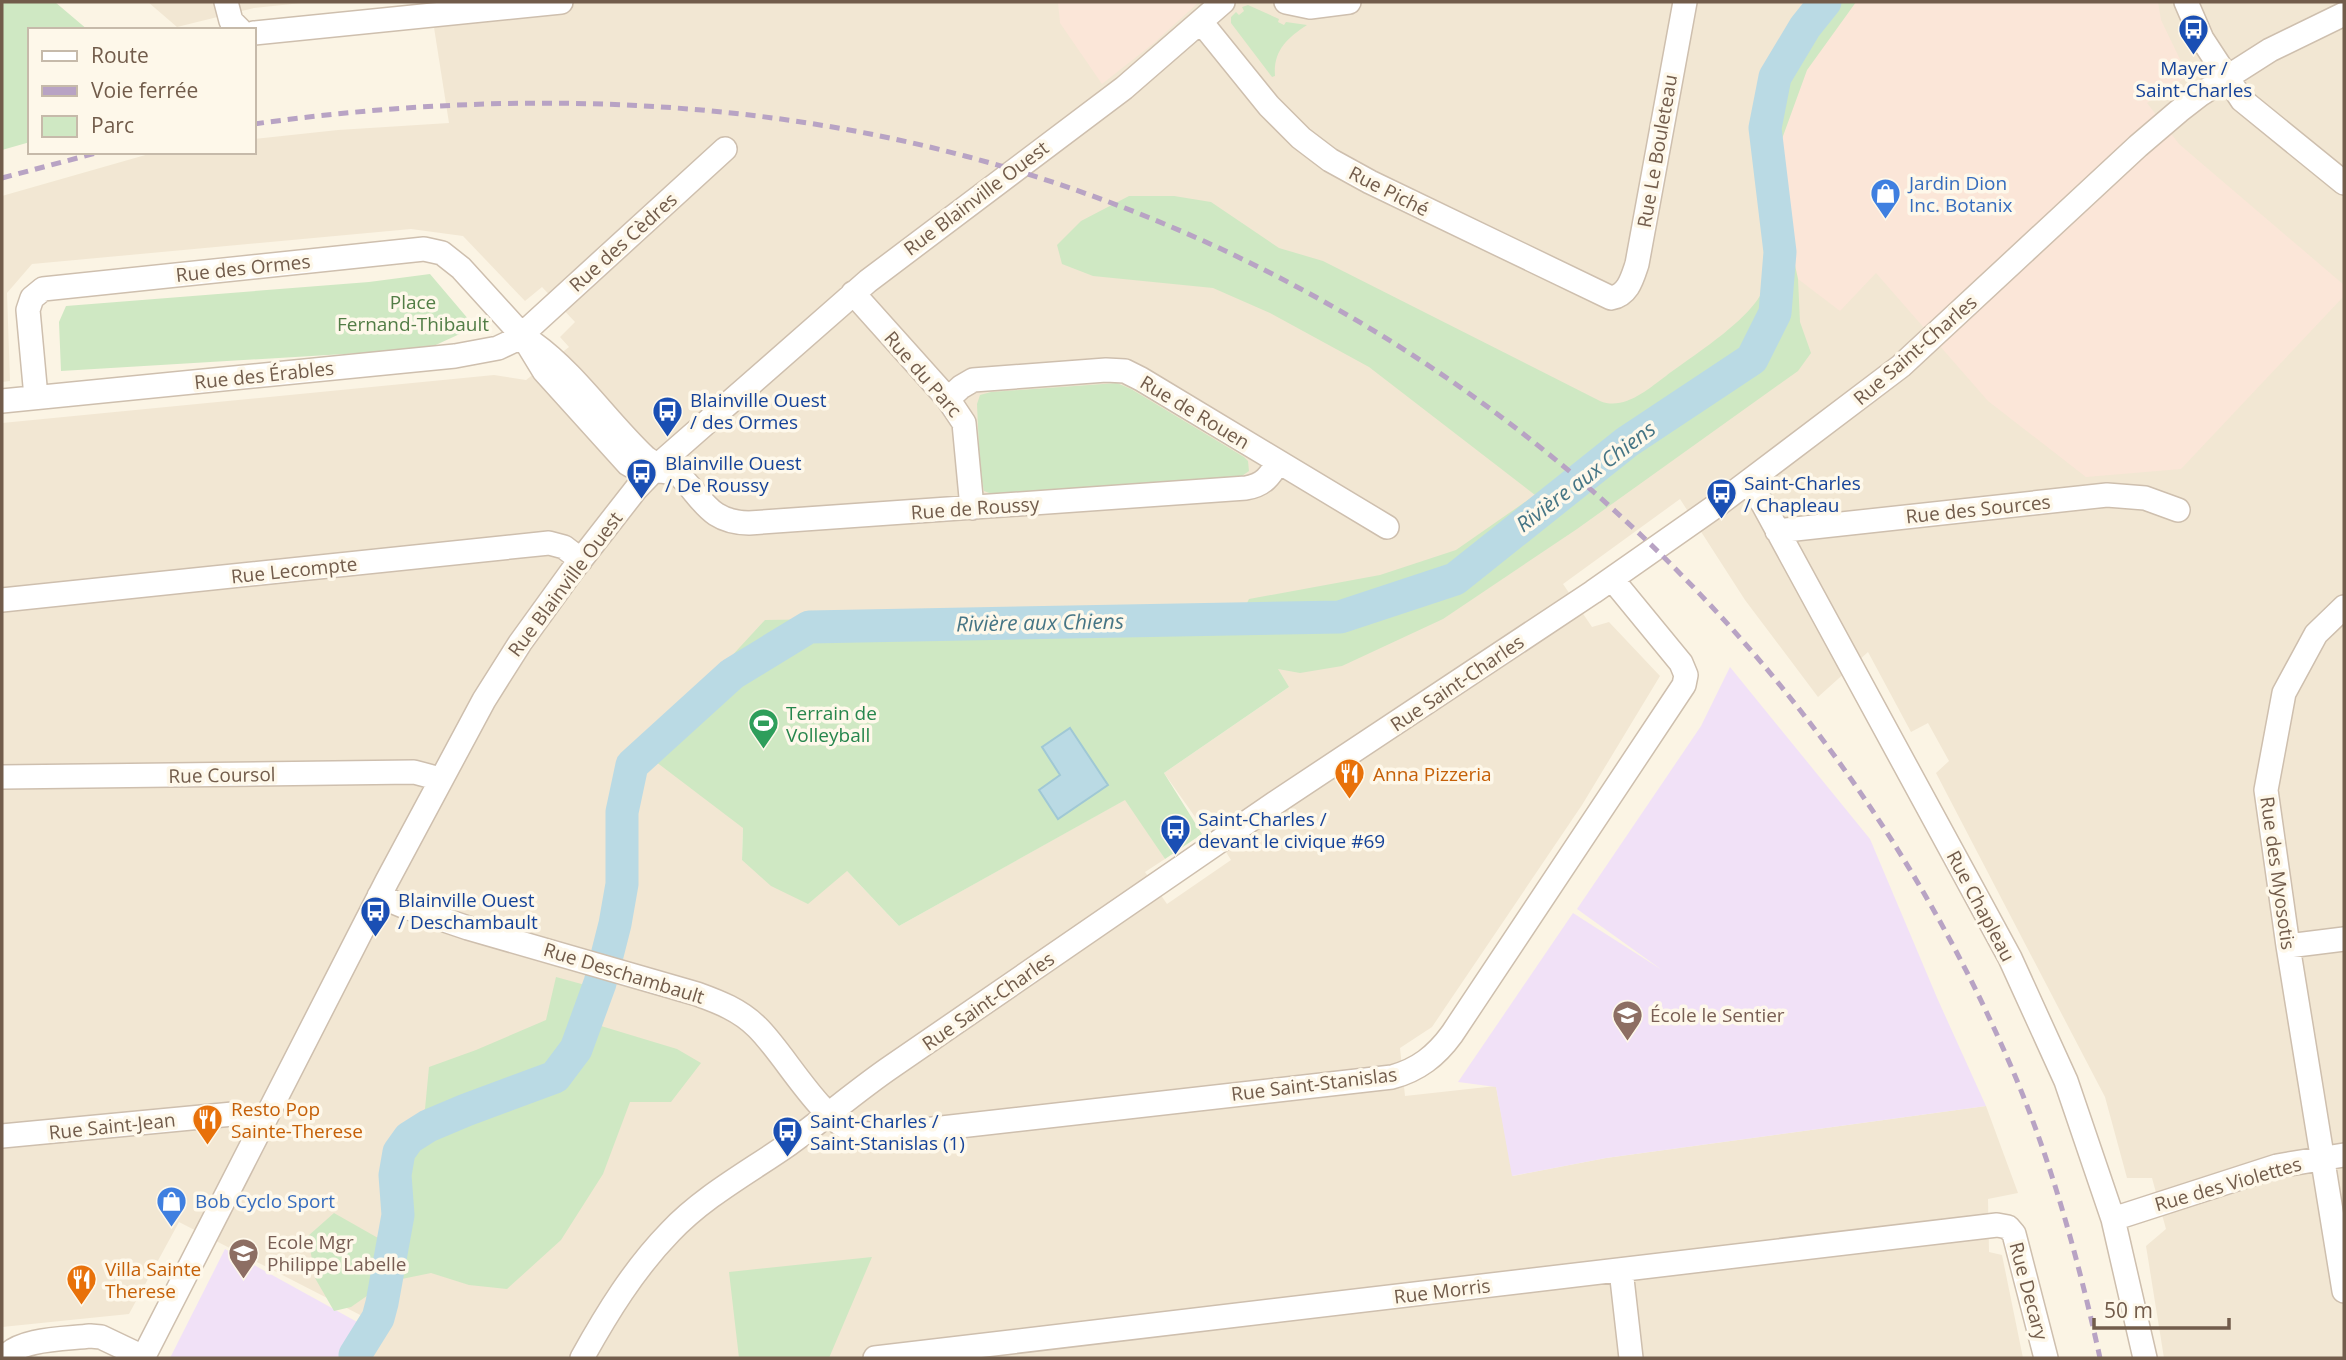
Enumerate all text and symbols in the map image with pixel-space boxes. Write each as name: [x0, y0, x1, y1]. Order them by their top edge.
bus stop icon: Mayer / Saint-Charles: [2177, 12, 2211, 56]
legend: [28, 28, 256, 154]
text: Route: [91, 41, 149, 69]
place label: Mayer / Saint-Charles: [2136, 55, 2252, 103]
street label: Rue Le Bouleteau: [1631, 72, 1683, 230]
text: Voie ferrée: [91, 76, 198, 104]
text: Parc: [91, 111, 134, 139]
street label: Rue Blainville Ouest: [898, 135, 1054, 261]
street label: Rue Piché: [1344, 160, 1434, 222]
place label: Jardin Dion Inc. Botanix: [1907, 170, 2012, 218]
shop icon: Jardin Dion Inc. Botanix: [1869, 177, 1903, 221]
street label: Rue des Cèdres: [563, 186, 683, 298]
street label: Rue des Ormes: [174, 248, 312, 288]
park label: Place Fernand-Thibault: [337, 289, 489, 337]
street label: Rue Saint-Charles: [1848, 289, 1982, 411]
street label: Rue du Parc: [878, 325, 968, 423]
street label: Rue des Érables: [193, 355, 335, 395]
street label: Rue de Rouen: [1135, 369, 1255, 455]
place label: Blainville Ouest / des Ormes: [690, 387, 827, 435]
bus stop icon: Blainville Ouest / des Ormes: [650, 394, 684, 438]
water label: Rivière aux Chiens: [1510, 415, 1661, 538]
place label: Blainville Ouest / De Roussy: [665, 450, 802, 498]
bus stop icon: Blainville Ouest / De Roussy: [625, 457, 659, 501]
place label: Saint-Charles / Chapleau: [1744, 470, 1861, 518]
bus stop icon: Saint-Charles / Chapleau: [1704, 477, 1738, 521]
street label: Rue des Sources: [1904, 488, 2052, 530]
street label: Rue de Roussy: [910, 491, 1041, 525]
street label: Rue Blainville Ouest: [502, 506, 628, 662]
street label: Rue Lecompte: [230, 550, 358, 590]
water label: Rivière aux Chiens: [956, 607, 1124, 637]
street label: Rue Saint-Charles: [1385, 629, 1529, 737]
place label: Terrain de Volleyball: [786, 700, 877, 748]
sports icon: Terrain de Volleyball: [746, 707, 780, 751]
restaurant icon: Anna Pizzeria: [1333, 757, 1367, 801]
street label: Rue Coursol: [168, 761, 276, 789]
place label: Anna Pizzeria: [1373, 761, 1492, 787]
street label: Rue des Myosotis: [2254, 795, 2302, 951]
place label: Saint-Charles / devant le civique #69: [1198, 806, 1385, 854]
bus stop icon: Saint-Charles / devant le civique #69: [1158, 813, 1192, 857]
street label: Rue Chapleau: [1941, 846, 2021, 966]
place label: Blainville Ouest / Deschambault: [398, 887, 538, 935]
bus stop icon: Blainville Ouest / Deschambault: [358, 894, 392, 938]
street label: Rue Deschambault: [540, 936, 708, 1010]
street label: Rue Saint-Charles: [917, 946, 1059, 1056]
school or university icon: École le Sentier: [1610, 998, 1644, 1042]
place label: École le Sentier: [1650, 1002, 1785, 1028]
street label: Rue Saint-Stanislas: [1230, 1061, 1398, 1107]
place label: Resto Pop Sainte-Therese: [231, 1096, 363, 1144]
restaurant icon: Resto Pop Sainte-Therese: [191, 1103, 225, 1147]
street label: Rue Saint-Jean: [47, 1106, 177, 1146]
place label: Saint-Charles / Saint-Stanislas (1): [810, 1108, 965, 1156]
bus stop icon: Saint-Charles / Saint-Stanislas (1): [770, 1115, 804, 1159]
street label: Rue des Violettes: [2152, 1151, 2304, 1217]
shop icon: Bob Cyclo Sport: [155, 1184, 189, 1228]
place label: Bob Cyclo Sport: [195, 1188, 335, 1214]
place label: Ecole Mgr Philippe Labelle: [267, 1229, 406, 1277]
school or university icon: Ecole Mgr Philippe Labelle: [227, 1236, 261, 1280]
street label: Rue Decary: [2003, 1239, 2055, 1343]
place label: Villa Sainte Therese: [105, 1256, 201, 1304]
restaurant icon: Villa Sainte Therese: [65, 1263, 99, 1307]
street label: Rue Morris: [1392, 1272, 1492, 1310]
scale bar: [2094, 1286, 2229, 1330]
text: 50 m: [2104, 1296, 2153, 1324]

